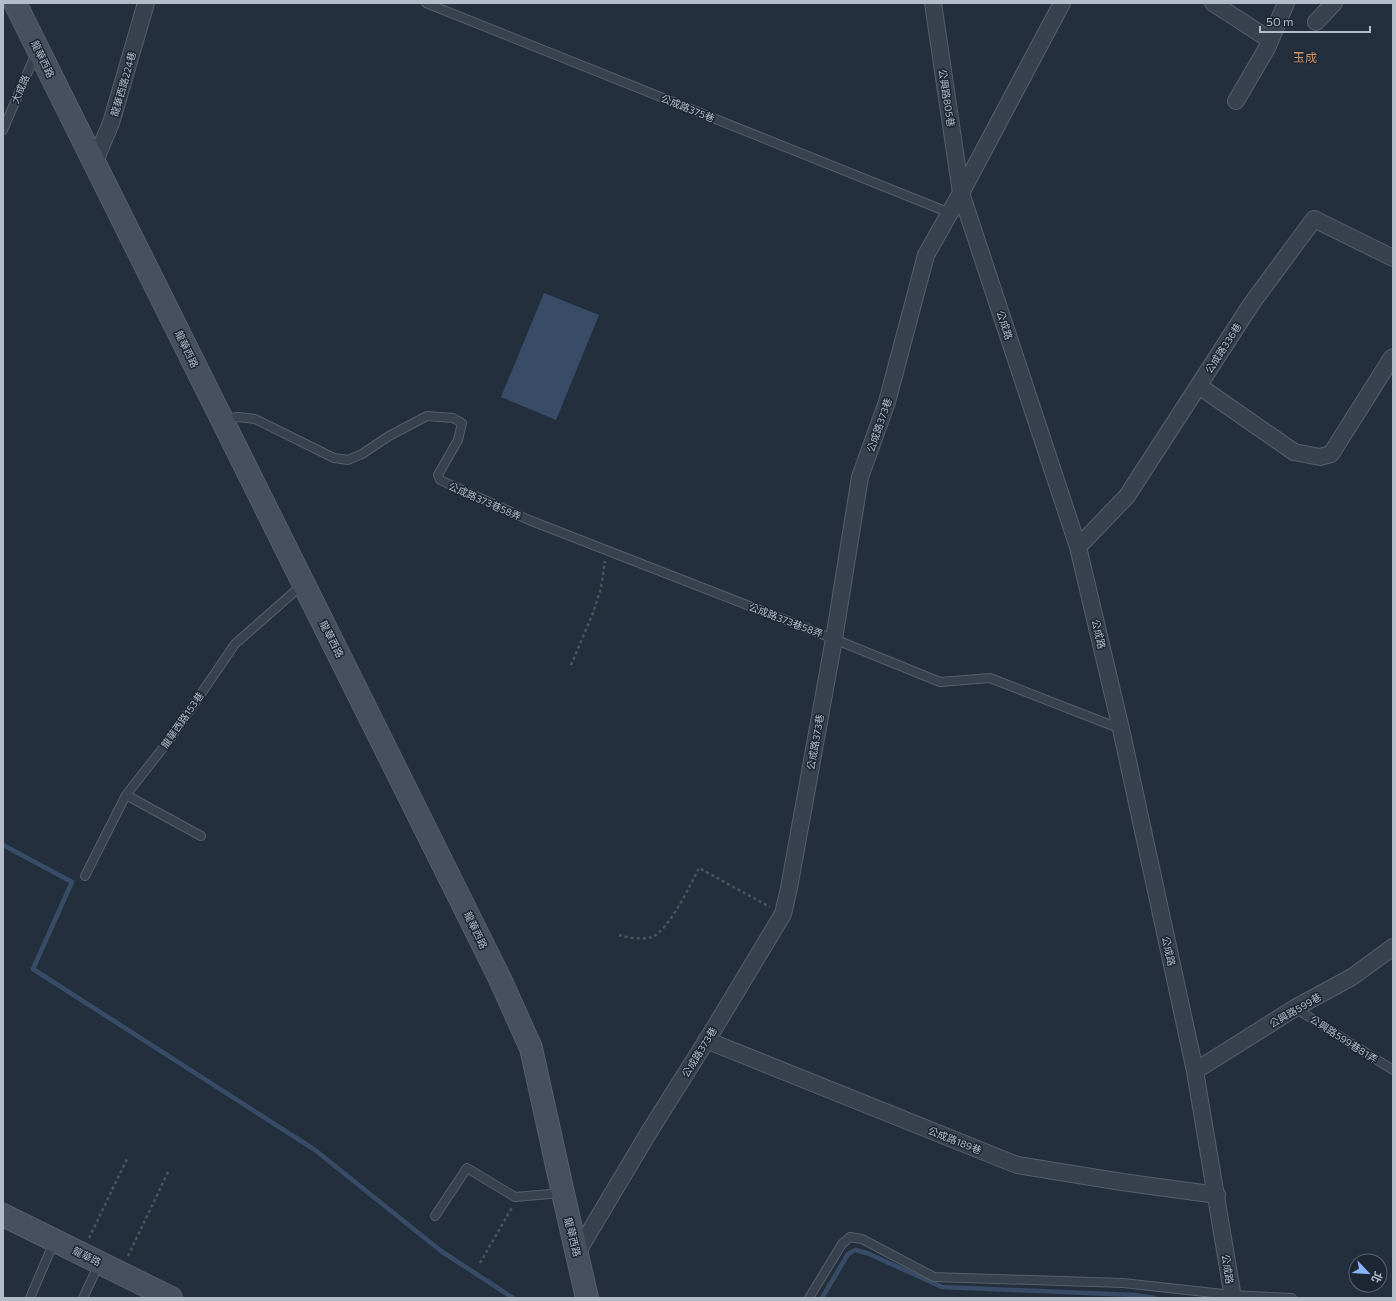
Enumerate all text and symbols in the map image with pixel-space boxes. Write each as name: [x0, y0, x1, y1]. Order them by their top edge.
scale bar: [1260, 8, 1370, 34]
text: 50 m: [1266, 14, 1294, 28]
street label: 龍華西路: [29, 38, 57, 80]
street label: 龍華西路224巷: [108, 50, 138, 118]
district label: 玉成: [1293, 50, 1317, 64]
street label: 公興路805巷: [937, 68, 957, 128]
street label: 大成路: [9, 73, 31, 105]
street label: 公成路375巷: [659, 92, 717, 124]
street label: 公成路: [995, 309, 1015, 341]
street label: 公成路336巷: [1202, 321, 1244, 375]
street label: 龍華西路: [173, 328, 201, 370]
street label: 公成路373巷: [864, 396, 894, 454]
street label: 公成路373巷58弄: [447, 480, 523, 522]
street label: 公成路373巷58弄: [747, 600, 825, 640]
street label: 龍華西路: [318, 618, 346, 660]
street label: 公成路: [1090, 618, 1108, 650]
street label: 龍華西路153巷: [158, 690, 206, 750]
street label: 公成路373巷: [804, 713, 826, 771]
street label: 龍華西路: [462, 909, 490, 951]
street label: 公成路: [1160, 935, 1178, 967]
street label: 公興路599巷: [1267, 990, 1323, 1030]
street label: 公興路599巷81弄: [1308, 1013, 1380, 1065]
street label: 公成路373巷: [679, 1025, 719, 1079]
street label: 公成路189巷: [927, 1124, 983, 1156]
street label: 龍華西路: [562, 1216, 584, 1258]
street label: 龍華路: [71, 1244, 103, 1268]
street label: 公成路: [1220, 1253, 1236, 1285]
north arrow: [1348, 1253, 1388, 1293]
text: 北: [1369, 1270, 1386, 1285]

